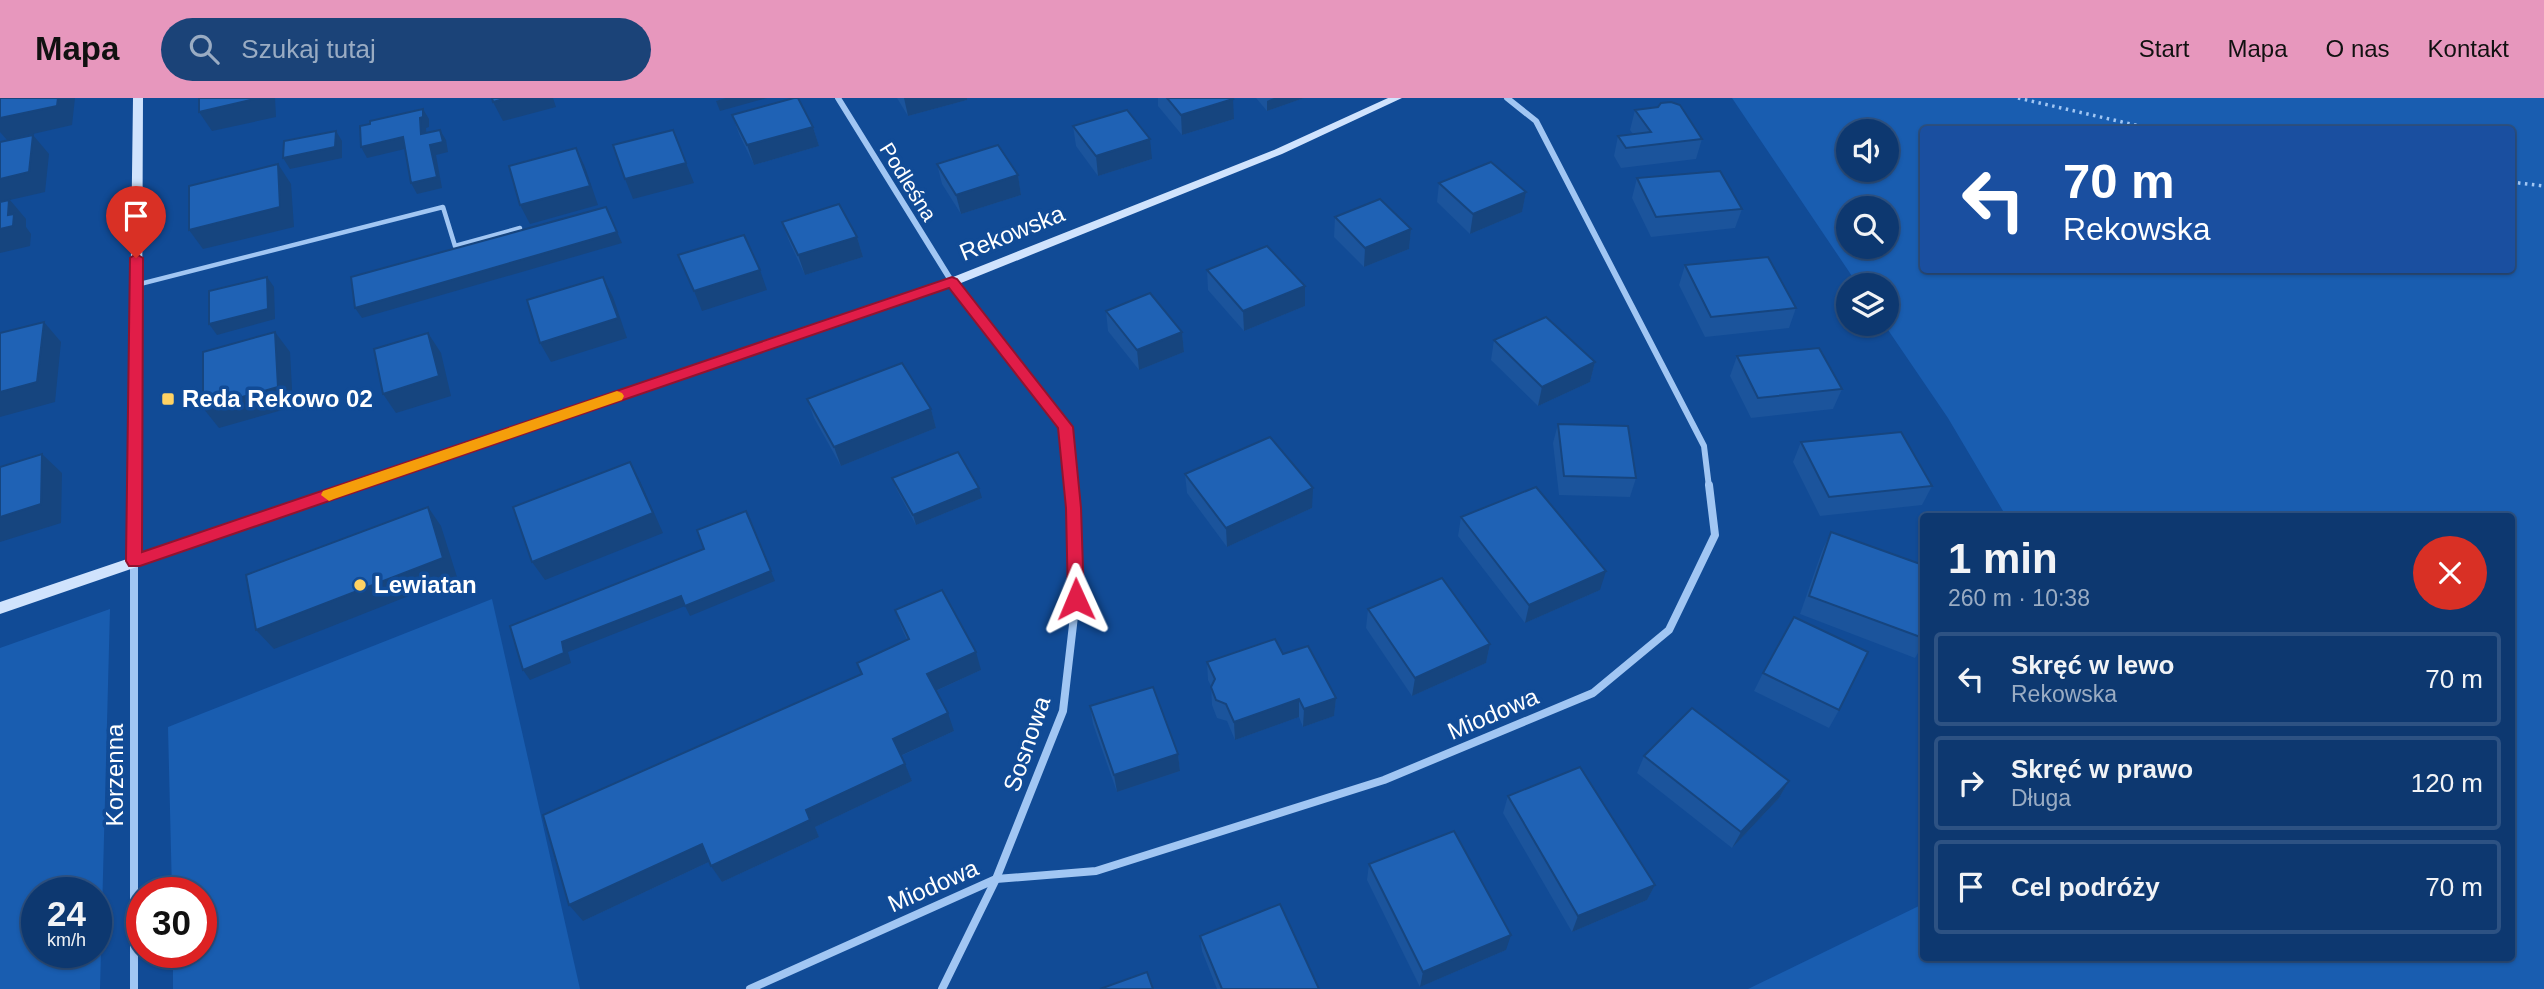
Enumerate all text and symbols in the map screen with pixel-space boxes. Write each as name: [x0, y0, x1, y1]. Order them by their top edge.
search box: [161, 18, 651, 81]
text: Mapa: [35, 30, 119, 67]
icon: search: [185, 30, 223, 68]
text: Szukaj tutaj: [241, 34, 376, 64]
text: Start: [2139, 35, 2190, 62]
text: Mapa: [2228, 35, 2288, 62]
text: O nas: [2326, 35, 2390, 62]
text: Kontakt: [2428, 35, 2509, 62]
map controls: [1836, 119, 1899, 336]
button: sound: [1836, 119, 1899, 182]
street label: Podleśna: [875, 139, 942, 225]
icon: left: [1948, 154, 2039, 245]
text: 70 m: [2063, 154, 2175, 208]
pin: [106, 186, 166, 258]
button: search: [1836, 196, 1899, 259]
icon: arrive: [117, 197, 155, 235]
street label: Rekowska: [955, 199, 1069, 266]
text: Rekowska: [2063, 211, 2211, 247]
button: layers: [1836, 273, 1899, 336]
place label: Reda Rekowo 02: [182, 385, 373, 412]
marker: Reda Rekowo 02: [160, 391, 176, 407]
text: 1 min: [1948, 535, 2058, 582]
button: close: [2413, 536, 2487, 610]
position arrow: [1039, 562, 1113, 636]
place label: Lewiatan: [374, 571, 477, 598]
marker: Lewiatan: [352, 577, 368, 593]
text: 260 m · 10:38: [1948, 585, 2090, 611]
text: Skręć w lewo: [2011, 650, 2174, 680]
icon: left: [1952, 660, 1990, 698]
text: 70 m: [2425, 664, 2483, 694]
text: Rekowska: [2011, 681, 2117, 707]
street label: Miodowa: [1443, 682, 1543, 745]
street label: Sosnowa: [998, 692, 1056, 795]
street label: Korzenna: [101, 723, 128, 826]
text: Skręć w prawo: [2011, 754, 2193, 784]
icon: right: [1952, 764, 1990, 802]
text: 120 m: [2411, 768, 2483, 798]
text: Długa: [2011, 785, 2071, 811]
street label: Miodowa: [883, 853, 983, 917]
icon: arrive: [1952, 868, 1990, 906]
text: Cel podróży: [2011, 872, 2160, 902]
text: 70 m: [2425, 872, 2483, 902]
speed limit sign: 30: [126, 877, 217, 968]
text: 24: [47, 894, 86, 933]
text: km/h: [47, 930, 86, 950]

